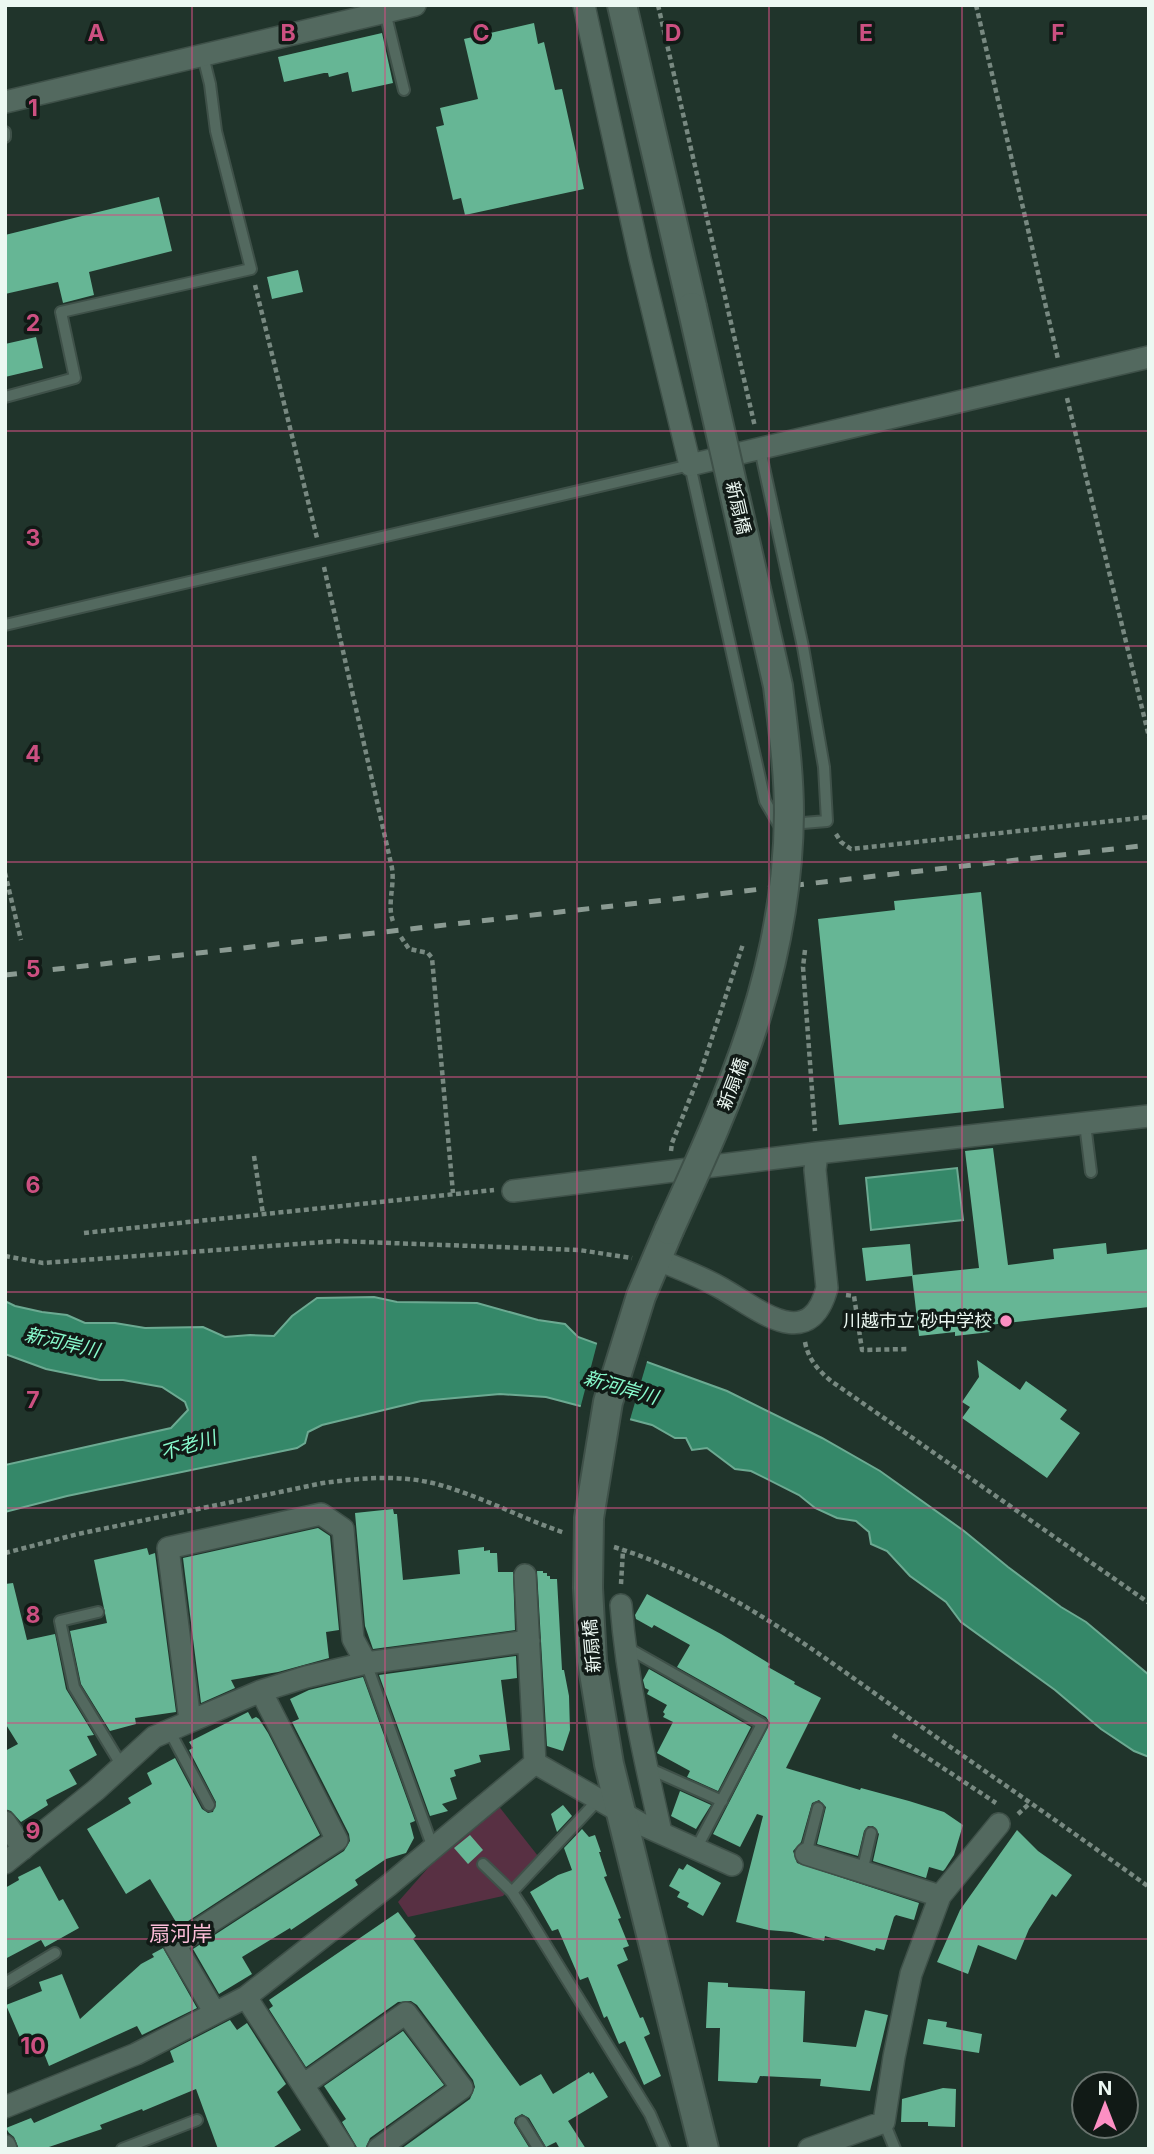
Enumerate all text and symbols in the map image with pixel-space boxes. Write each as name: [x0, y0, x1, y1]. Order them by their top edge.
text: A: [87, 19, 105, 47]
text: B: [280, 19, 296, 47]
text: C: [472, 19, 490, 47]
text: D: [665, 19, 681, 47]
text: E: [859, 19, 873, 47]
text: F: [1051, 19, 1065, 47]
text: 1: [28, 94, 38, 122]
text: 2: [26, 309, 40, 337]
street label: 新扇橋: [722, 479, 755, 537]
text: 3: [26, 524, 40, 552]
text: 4: [25, 740, 41, 768]
text: 5: [26, 955, 40, 983]
street label: 新扇橋: [713, 1055, 752, 1113]
text: 6: [26, 1171, 40, 1199]
place label: 川越市立 砂中学校: [843, 1310, 992, 1331]
marker: 川越市立 砂中学校: [998, 1313, 1014, 1329]
water label: 新河岸川: [22, 1323, 103, 1363]
water label: 新河岸川: [581, 1366, 662, 1410]
text: 7: [26, 1386, 40, 1414]
water label: 不老川: [158, 1426, 221, 1465]
text: 8: [26, 1601, 40, 1629]
street label: 新扇橋: [579, 1618, 604, 1674]
text: 9: [26, 1817, 40, 1845]
district label: 扇河岸: [150, 1921, 213, 1946]
text: 10: [20, 2032, 46, 2060]
north arrow: [1070, 2070, 1140, 2140]
text: N: [1098, 2077, 1112, 2100]

